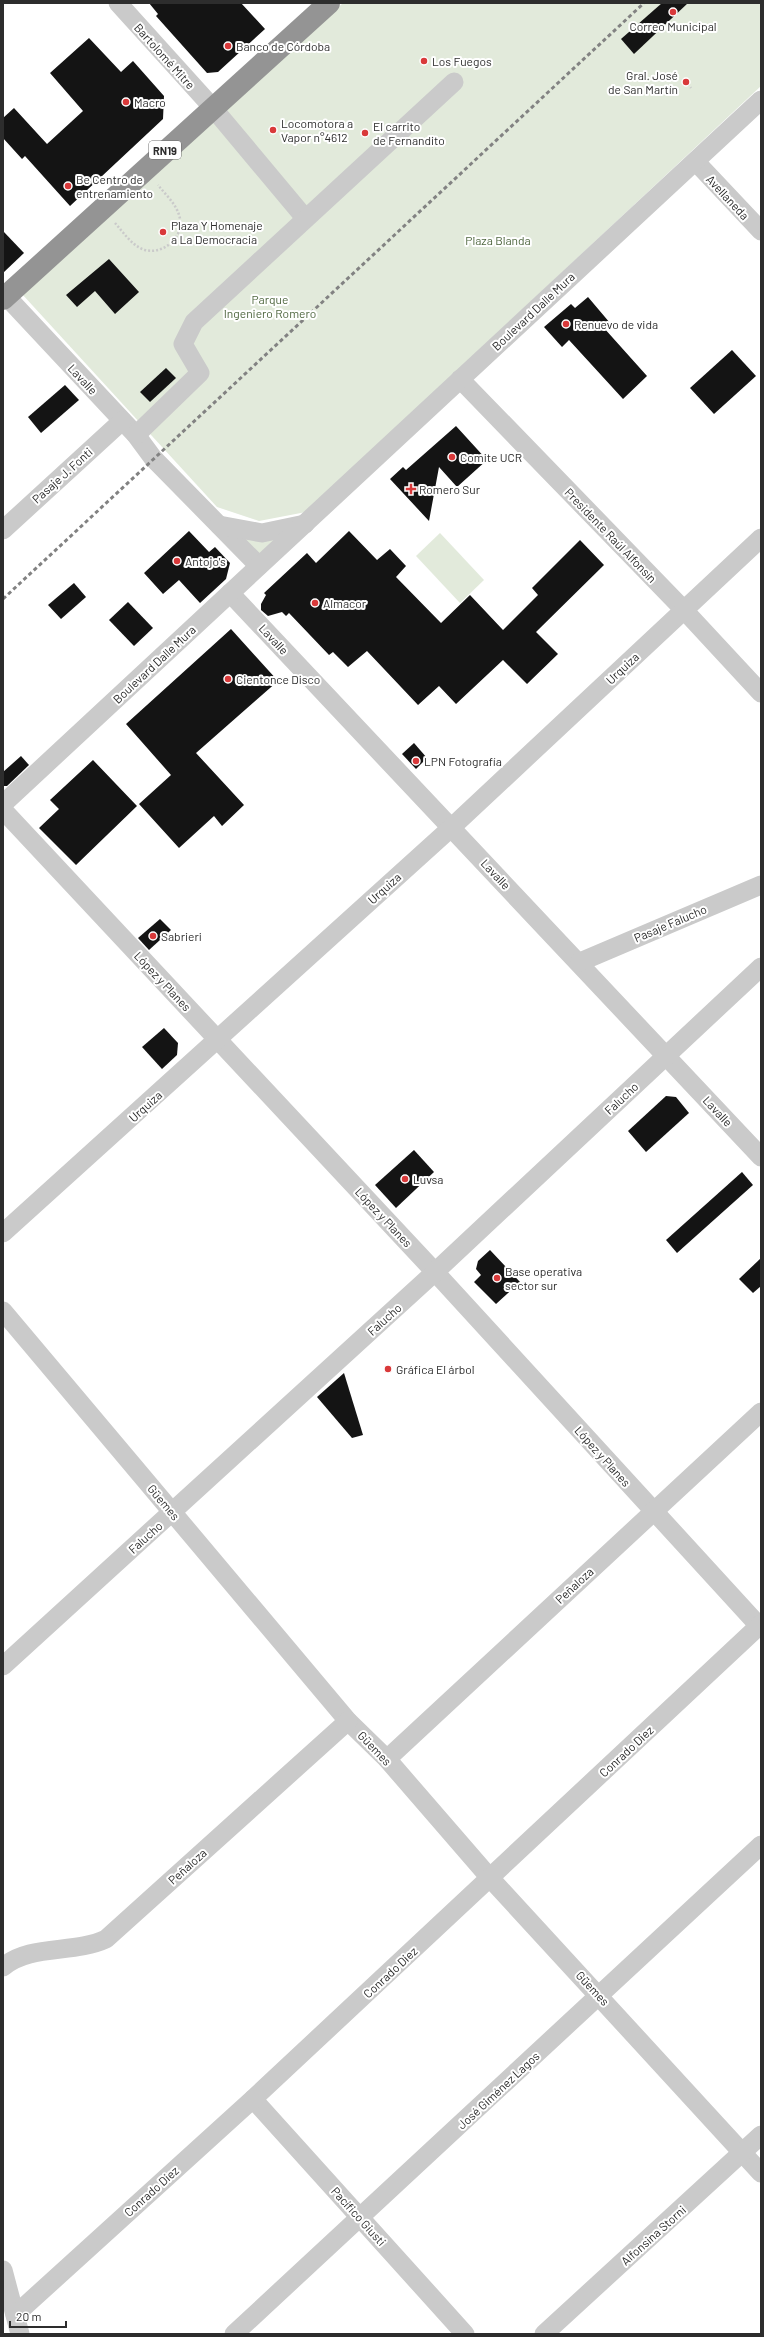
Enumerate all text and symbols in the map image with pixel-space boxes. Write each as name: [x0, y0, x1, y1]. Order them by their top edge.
marker: Correo Municipal: [668, 7, 678, 17]
place label: Correo Municipal: [629, 19, 717, 33]
street label: Bartolomé Mitre: [132, 20, 198, 92]
place label: Banco de Córdoba: [236, 39, 330, 53]
marker: Banco de Córdoba: [223, 41, 233, 51]
place label: Los Fuegos: [432, 54, 492, 68]
marker: Los Fuegos: [419, 56, 429, 66]
place label: Gral. José de San Martín: [608, 68, 678, 96]
marker: Gral. José de San Martín: [681, 77, 691, 87]
place label: Macro: [134, 95, 166, 109]
marker: Macro: [121, 97, 131, 107]
place label: Locomotora a Vapor n°4612: [281, 116, 353, 144]
place label: El carrito de Fernandito: [373, 119, 445, 147]
marker: Locomotora a Vapor n°4612: [268, 125, 278, 135]
marker: El carrito de Fernandito: [360, 128, 370, 138]
road number: RN19: [149, 141, 181, 159]
place label: Be Centro de entrenamiento: [76, 172, 153, 200]
street label: Avellaneda: [704, 172, 752, 222]
marker: Be Centro de entrenamiento: [63, 181, 73, 191]
place label: Plaza Y Homenaje a La Democracia: [171, 218, 263, 246]
marker: Plaza Y Homenaje a La Democracia: [158, 227, 168, 237]
park label: Plaza Blanda: [465, 233, 531, 247]
street label: Boulevard Dalle Mura: [489, 269, 577, 353]
park label: Parque Ingeniero Romero: [224, 292, 316, 320]
place label: Renuevo de vida: [574, 317, 658, 331]
marker: Renuevo de vida: [561, 319, 571, 329]
street label: Lavalle: [65, 361, 101, 397]
street label: Pasaje J. Fonti: [29, 444, 95, 506]
place label: Comite UCR: [460, 450, 522, 464]
marker: Comite UCR: [447, 452, 457, 462]
place label: Romero Sur: [419, 482, 481, 496]
marker: Romero Sur: [406, 484, 416, 494]
street label: Presidente Raúl Alfonsín: [562, 485, 660, 585]
place label: Antojo's: [185, 554, 226, 568]
marker: Antojo's: [172, 556, 182, 566]
place label: Almacor: [323, 596, 367, 610]
marker: Almacor: [310, 598, 320, 608]
street label: Lavalle: [256, 621, 292, 657]
street label: Boulevard Dalle Mura: [110, 622, 198, 706]
street label: Urquiza: [603, 649, 641, 687]
place label: Cientonce Disco: [236, 672, 320, 686]
marker: Cientonce Disco: [223, 674, 233, 684]
place label: LPN Fotografía: [424, 754, 502, 768]
marker: LPN Fotografía: [411, 756, 421, 766]
street label: Lavalle: [478, 856, 514, 892]
street label: Urquiza: [365, 870, 403, 906]
street label: Pasaje Falucho: [631, 901, 709, 945]
place label: Sabrieri: [161, 929, 202, 943]
marker: Sabrieri: [148, 931, 158, 941]
street label: López y Planes: [132, 948, 194, 1014]
street label: Falucho: [601, 1079, 641, 1117]
street label: Urquiza: [126, 1088, 164, 1124]
street label: Lavalle: [700, 1093, 736, 1129]
place label: Luvsa: [413, 1172, 443, 1186]
marker: Luvsa: [400, 1174, 410, 1184]
street label: López y Planes: [353, 1184, 415, 1250]
place label: Base operativa sector sur: [505, 1264, 582, 1292]
marker: Base operativa sector sur: [492, 1273, 502, 1283]
street label: Falucho: [364, 1300, 404, 1338]
place label: Gráfica El árbol: [396, 1362, 475, 1376]
marker: Gráfica El árbol: [383, 1364, 393, 1374]
street label: López y Planes: [572, 1423, 634, 1489]
street label: Güemes: [145, 1481, 183, 1523]
street label: Falucho: [125, 1518, 165, 1556]
street label: Peñaloza: [552, 1564, 596, 1606]
street label: Conrado Diez: [596, 1723, 656, 1779]
street label: Güemes: [355, 1728, 395, 1768]
street label: Peñaloza: [165, 1845, 209, 1887]
street label: Conrado Diez: [360, 1944, 420, 2000]
street label: Güemes: [574, 1968, 613, 2008]
street label: José Giménez Lagos: [454, 2048, 542, 2132]
street label: Conrado Diez: [121, 2163, 181, 2219]
street label: Pacífico Giusti: [329, 2184, 389, 2248]
street label: Alfonsina Storni: [618, 2202, 688, 2268]
scale bar: [10, 2303, 66, 2329]
text: 20 m: [16, 2309, 42, 2323]

